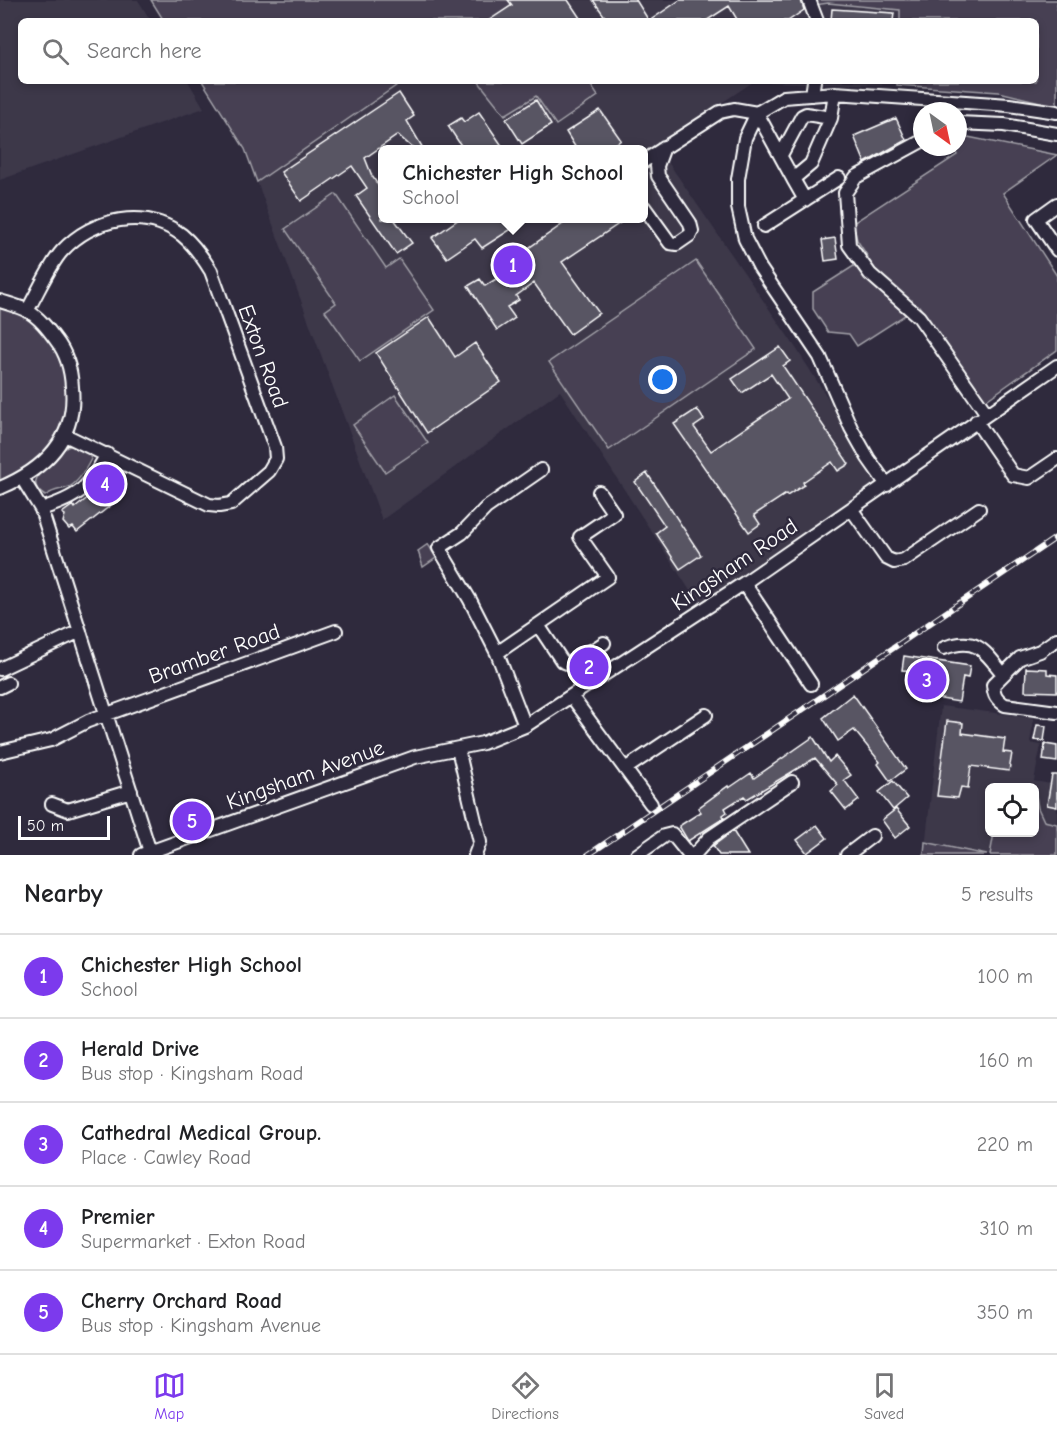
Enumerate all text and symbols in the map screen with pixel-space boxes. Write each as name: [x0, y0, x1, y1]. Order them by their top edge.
search box: [18, 18, 1039, 84]
icon: search: [39, 35, 72, 68]
text: Search here: [87, 38, 202, 64]
north arrow: [913, 102, 967, 156]
popup: [378, 145, 648, 223]
text: Chichester High School: [403, 160, 623, 186]
text: School: [403, 186, 459, 209]
pin: 1: [494, 242, 532, 288]
street label: Exton Road: [232, 301, 294, 412]
your location: [648, 365, 677, 394]
pin: 4: [86, 462, 124, 506]
street label: Kingsham Road: [667, 513, 803, 617]
street label: Bramber Road: [145, 618, 284, 690]
pin: 2: [570, 644, 608, 690]
pin: 3: [908, 658, 946, 702]
street label: Kingsham Avenue: [223, 734, 388, 816]
map controls: [985, 783, 1039, 837]
button: locate: [985, 783, 1039, 837]
pin: 5: [172, 798, 212, 844]
scale bar: [18, 813, 110, 840]
text: 50 m: [27, 817, 64, 835]
text: Nearby: [24, 879, 103, 909]
text: 5 results: [961, 883, 1033, 906]
text: Chichester High School: [81, 952, 302, 978]
text: 1: [40, 965, 47, 988]
text: 100 m: [978, 965, 1033, 988]
text: School: [81, 978, 138, 1001]
text: Herald Drive: [81, 1036, 199, 1062]
text: 2: [39, 1049, 48, 1072]
text: 160 m: [979, 1049, 1033, 1072]
text: Bus stop · Kingsham Road: [81, 1062, 303, 1085]
text: Cathedral Medical Group.: [81, 1120, 321, 1146]
text: 3: [39, 1133, 48, 1156]
text: 220 m: [977, 1133, 1033, 1156]
text: Place · Cawley Road: [81, 1146, 251, 1169]
text: Premier: [81, 1204, 155, 1230]
text: 4: [39, 1217, 48, 1240]
text: 310 m: [980, 1217, 1033, 1240]
text: Supermarket · Exton Road: [81, 1230, 306, 1253]
text: Cherry Orchard Road: [81, 1288, 282, 1314]
text: 5: [38, 1301, 49, 1324]
text: 350 m: [977, 1301, 1033, 1324]
text: Bus stop · Kingsham Avenue: [81, 1314, 321, 1337]
tab: Map: [153, 1369, 186, 1423]
tab: Directions: [491, 1369, 559, 1423]
tab: Saved: [864, 1369, 904, 1423]

